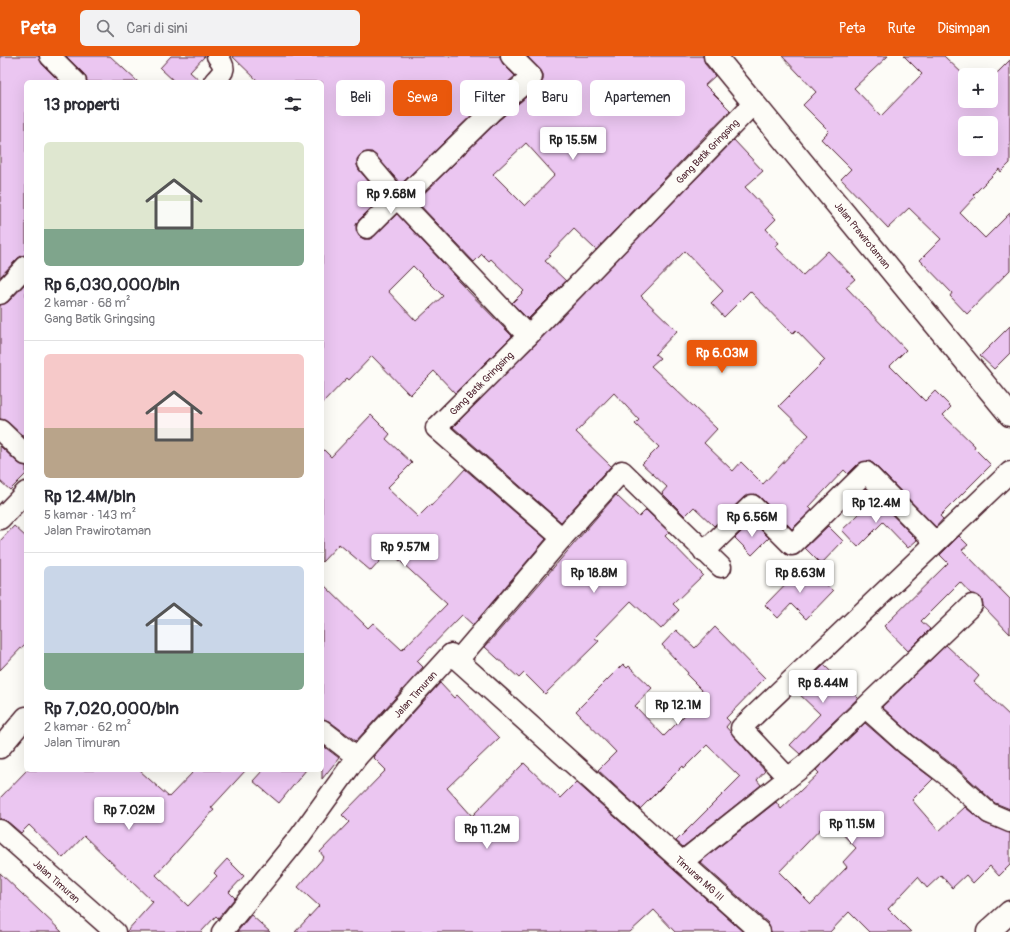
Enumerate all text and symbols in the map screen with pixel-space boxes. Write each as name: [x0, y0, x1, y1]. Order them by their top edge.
search box: [80, 10, 360, 46]
text: Peta: [20, 16, 56, 40]
icon: search: [94, 17, 116, 39]
text: Cari di sini: [126, 19, 188, 38]
text: Peta: [839, 20, 866, 37]
text: Rute: [888, 20, 915, 37]
text: Disimpan: [937, 20, 990, 37]
map controls: [958, 68, 998, 156]
button: +: [958, 68, 998, 108]
chip: Beli: [336, 80, 385, 116]
chip: Sewa: [393, 80, 452, 116]
chip: Filter: [460, 80, 519, 116]
chip: Baru: [527, 80, 582, 116]
chip: Apartemen: [590, 80, 685, 116]
icon: filters: [282, 93, 304, 115]
text: 13 properti: [44, 94, 119, 115]
button: −: [958, 116, 998, 156]
street label: Gang Batik Gringsing: [674, 117, 742, 187]
pin: Rp 15.5M: [532, 127, 614, 161]
text: Rp 15.5M: [549, 132, 597, 148]
icon: home: [138, 168, 210, 240]
pin: Rp 9.68M: [350, 181, 432, 215]
text: Rp 9.68M: [366, 186, 416, 202]
street label: Jalan Prawirotaman: [832, 200, 893, 272]
text: Rp 6,030,000/bln: [44, 274, 180, 295]
text: 2 kamar · 68 m²: [44, 295, 131, 311]
text: Gang Batik Gringsing: [44, 311, 155, 327]
pin: Rp 6.03M: [681, 340, 763, 374]
text: Rp 6.03M: [696, 345, 748, 361]
street label: Gang Batik Gringsing: [447, 349, 516, 418]
icon: home: [138, 380, 210, 452]
text: Rp 12.4M/bln: [44, 486, 136, 507]
pin: Rp 12.4M: [835, 490, 917, 524]
text: Rp 12.4M: [852, 495, 900, 511]
pin: Rp 6.56M: [711, 504, 793, 538]
text: 5 kamar · 143 m²: [44, 507, 136, 523]
text: Rp 6.56M: [727, 509, 777, 525]
text: Jalan Prawirotaman: [44, 523, 151, 539]
pin: Rp 9.57M: [364, 534, 446, 568]
text: Rp 9.57M: [380, 539, 430, 555]
pin: Rp 18.8M: [553, 560, 635, 594]
pin: Rp 8.63M: [759, 560, 841, 594]
text: Rp 18.8M: [571, 565, 617, 581]
text: Rp 8.63M: [775, 565, 825, 581]
icon: home: [138, 592, 210, 664]
street label: Jalan Timuran: [392, 669, 440, 720]
pin: Rp 8.44M: [782, 670, 864, 704]
text: Rp 8.44M: [798, 675, 848, 691]
pin: Rp 12.1M: [637, 692, 719, 726]
text: Rp 12.1M: [655, 697, 701, 713]
text: Rp 7,020,000/bln: [44, 698, 179, 719]
text: 2 kamar · 62 m²: [44, 719, 131, 735]
text: Jalan Timuran: [44, 735, 120, 751]
pin: Rp 7.02M: [88, 797, 170, 831]
text: Rp 7.02M: [103, 802, 155, 818]
pin: Rp 11.5M: [811, 811, 893, 845]
pin: Rp 11.2M: [446, 816, 528, 850]
text: Rp 11.5M: [829, 816, 875, 832]
text: Rp 11.2M: [464, 821, 510, 837]
street label: Timuran MG III: [673, 854, 726, 904]
street label: Jalan Timuran: [31, 858, 82, 906]

